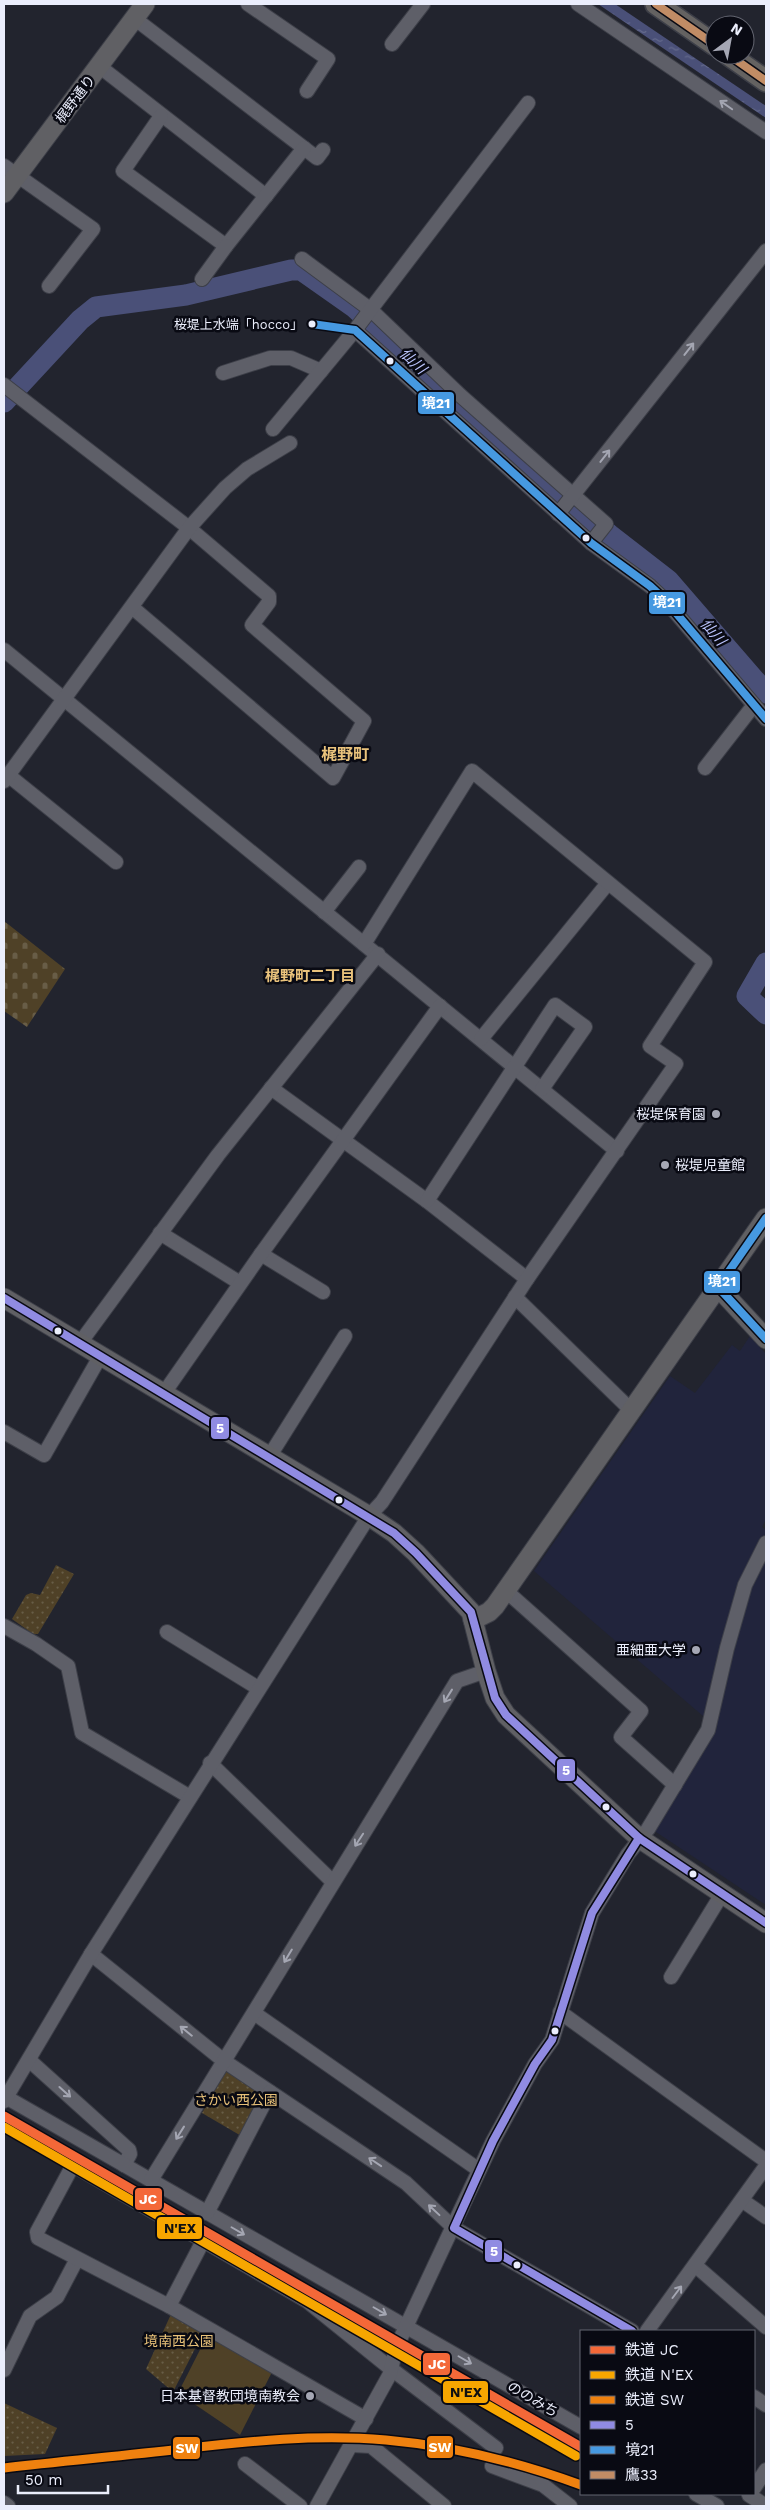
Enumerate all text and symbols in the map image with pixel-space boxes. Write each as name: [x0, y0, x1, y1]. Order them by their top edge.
north arrow: [705, 15, 755, 65]
text: N: [728, 19, 746, 39]
street label: 梶野通り: [52, 72, 98, 126]
one-way arrow: [719, 100, 733, 110]
place label: 桜堤上水端「hocco」: [174, 317, 303, 332]
marker: 桜堤上水端「hocco」: [307, 319, 317, 329]
one-way arrow: [683, 343, 694, 356]
water label: 仙川: [396, 344, 432, 379]
unlabelled marker: [385, 356, 395, 366]
line badge: 境21: [417, 391, 455, 415]
text: 境21: [422, 395, 450, 411]
one-way arrow: [599, 450, 610, 463]
unlabelled marker: [581, 533, 591, 543]
line badge: 境21: [648, 591, 686, 615]
text: 境21: [653, 594, 681, 610]
water label: 仙川: [696, 615, 731, 651]
district label: 梶野町: [321, 745, 369, 764]
district label: 梶野町二丁目: [265, 967, 355, 985]
place label: 桜堤保育園: [636, 1106, 706, 1122]
marker: 桜堤保育園: [710, 1108, 722, 1120]
place label: 桜堤児童館: [675, 1157, 745, 1173]
marker: 桜堤児童館: [659, 1159, 671, 1171]
line badge: 境21: [703, 1270, 741, 1294]
text: 境21: [708, 1273, 736, 1289]
unlabelled marker: [53, 1326, 63, 1336]
line badge: 5: [210, 1416, 230, 1440]
text: 5: [216, 1420, 224, 1436]
unlabelled marker: [334, 1495, 344, 1505]
place label: 亜細亜大学: [616, 1642, 686, 1658]
marker: 亜細亜大学: [690, 1644, 702, 1656]
one-way arrow: [442, 1689, 452, 1703]
line badge: 5: [556, 1758, 576, 1782]
text: 5: [562, 1762, 570, 1778]
unlabelled marker: [601, 1802, 611, 1812]
one-way arrow: [353, 1833, 363, 1847]
unlabelled marker: [688, 1869, 698, 1879]
one-way arrow: [282, 1949, 292, 1963]
one-way arrow: [180, 2025, 193, 2036]
unlabelled marker: [550, 2026, 560, 2036]
one-way arrow: [58, 2087, 71, 2098]
park label: さかい西公園: [194, 2092, 278, 2108]
one-way arrow: [175, 2125, 185, 2139]
one-way arrow: [368, 2157, 382, 2167]
line badge: JC: [134, 2187, 163, 2211]
text: JC: [139, 2191, 158, 2207]
one-way arrow: [428, 2204, 441, 2215]
line badge: N'EX: [156, 2216, 203, 2240]
text: N'EX: [164, 2220, 197, 2236]
one-way arrow: [231, 2226, 246, 2236]
line badge: 5: [484, 2239, 503, 2263]
text: 5: [490, 2243, 498, 2259]
unlabelled marker: [512, 2260, 522, 2270]
one-way arrow: [671, 2286, 682, 2299]
one-way arrow: [372, 2307, 386, 2317]
legend: [580, 2330, 755, 2495]
park label: 境南西公園: [144, 2333, 214, 2349]
text: 鉄道 JC: [625, 2341, 679, 2359]
line badge: JC: [422, 2352, 451, 2376]
one-way arrow: [457, 2355, 472, 2365]
text: JC: [428, 2356, 447, 2372]
text: 鉄道 N'EX: [625, 2366, 693, 2384]
street label: ののみち: [505, 2378, 561, 2420]
line badge: N'EX: [442, 2380, 489, 2404]
text: N'EX: [450, 2384, 483, 2400]
place label: 日本基督教団境南教会: [160, 2388, 300, 2404]
marker: 日本基督教団境南教会: [304, 2390, 316, 2402]
text: 鉄道 SW: [625, 2391, 684, 2409]
text: 5: [625, 2416, 634, 2434]
line badge: SW: [426, 2435, 454, 2459]
line badge: SW: [172, 2436, 201, 2460]
text: SW: [429, 2439, 452, 2455]
text: SW: [176, 2440, 199, 2456]
text: 境21: [625, 2441, 655, 2459]
scale bar: [18, 2462, 108, 2494]
text: 鷹33: [625, 2466, 658, 2484]
text: 50 m: [25, 2471, 62, 2489]

